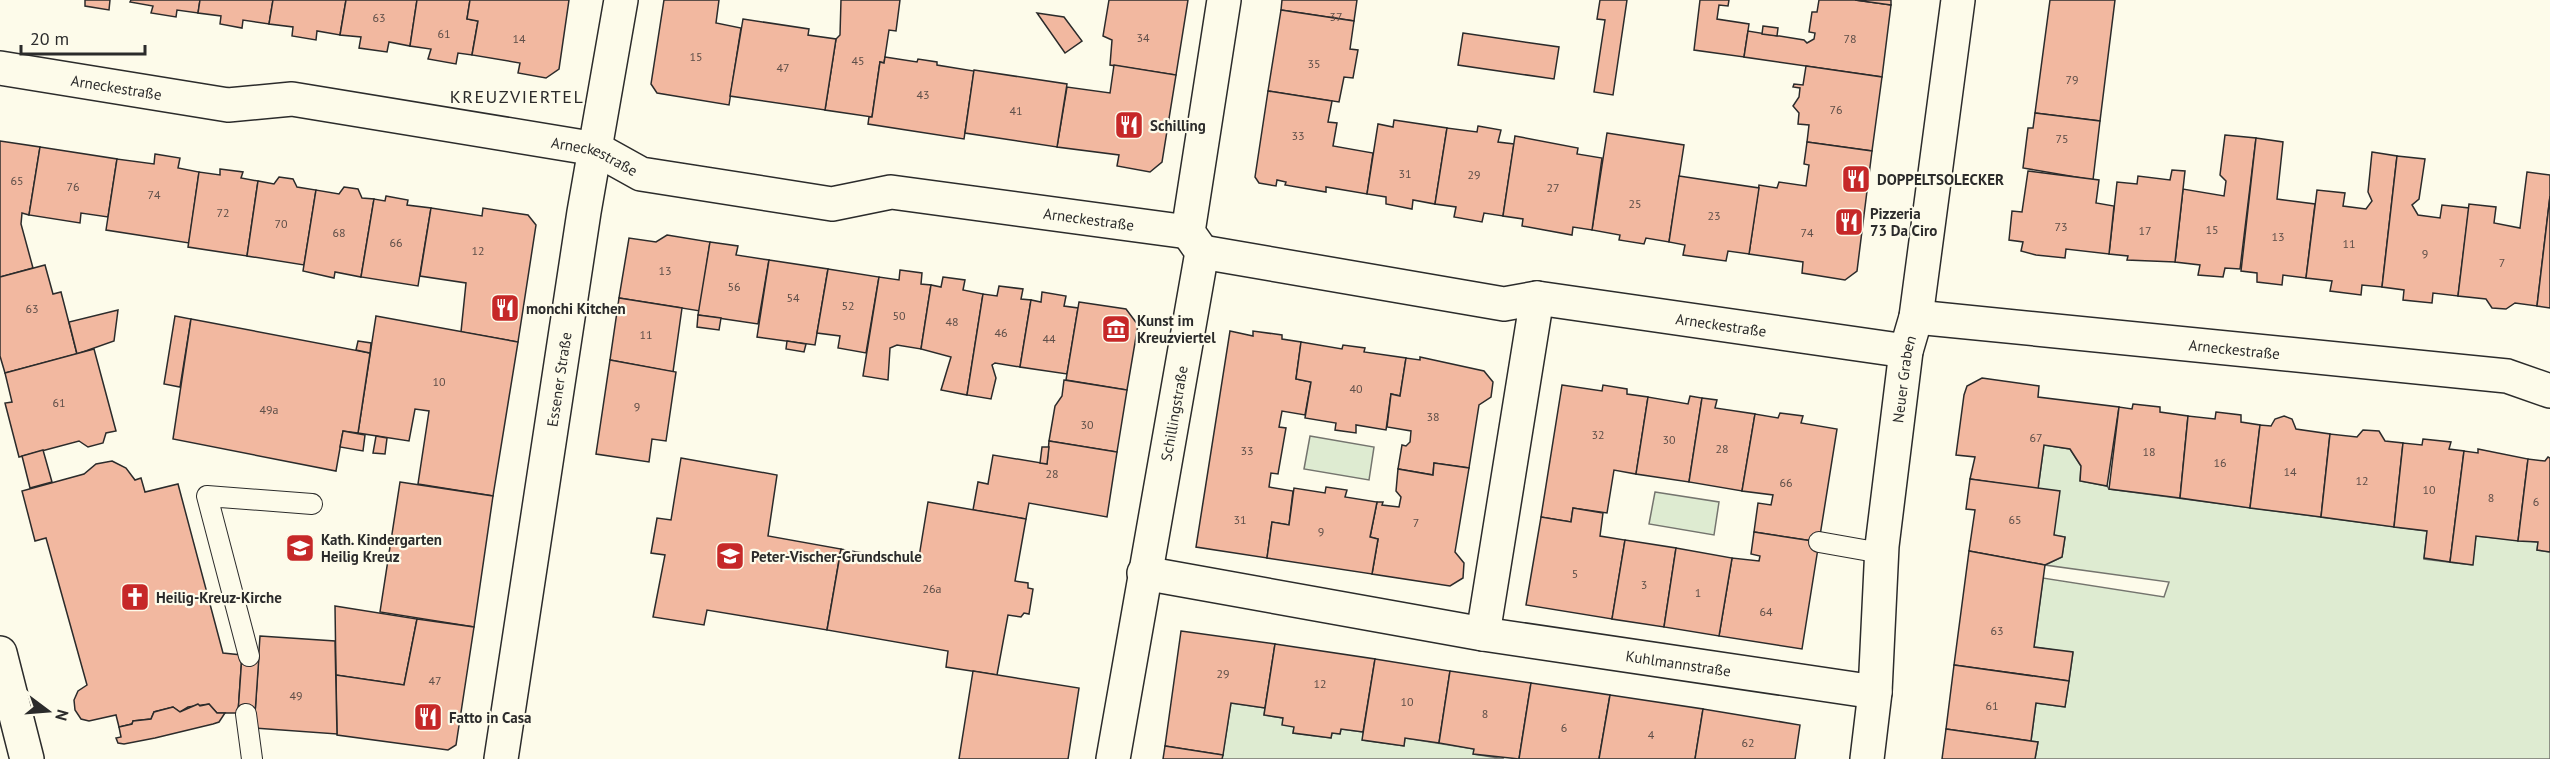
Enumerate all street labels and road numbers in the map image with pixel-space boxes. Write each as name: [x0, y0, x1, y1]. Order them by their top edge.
street label: Arneckestraße: [70, 70, 163, 104]
street label: Arneckestraße: [550, 132, 641, 180]
street label: Arneckestraße: [1042, 203, 1135, 234]
street label: Arneckestraße: [1674, 309, 1768, 340]
street label: Essener Straße: [542, 331, 575, 428]
street label: Neuer Graben: [1888, 333, 1920, 424]
street label: Arneckestraße: [2188, 335, 2281, 363]
street label: Schillingstraße: [1156, 364, 1191, 462]
street label: Kuhlmannstraße: [1625, 646, 1732, 680]

